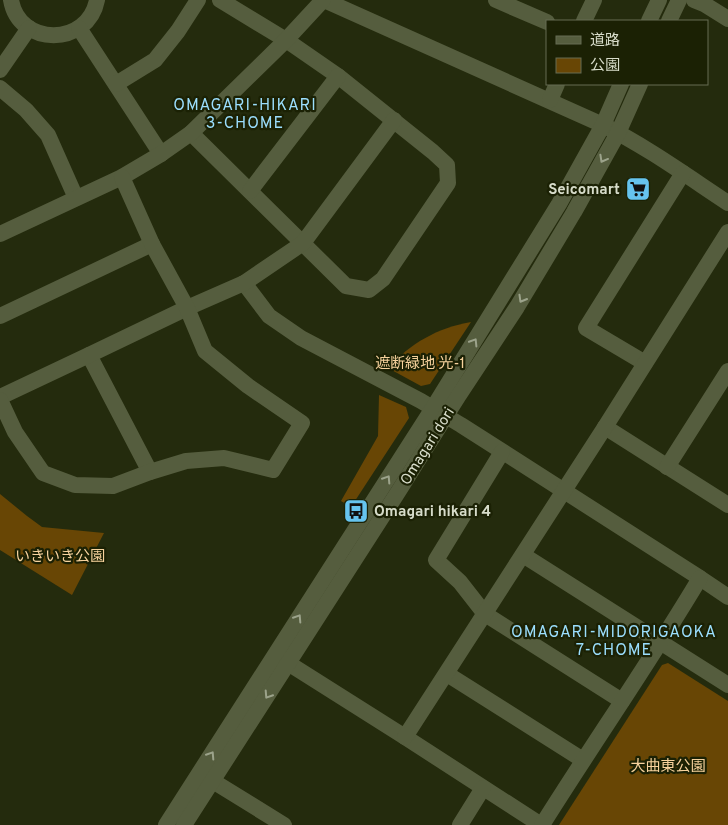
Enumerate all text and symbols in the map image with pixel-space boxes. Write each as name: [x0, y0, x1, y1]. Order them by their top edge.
legend: [546, 20, 708, 85]
text: 道路: [590, 32, 620, 51]
text: 公園: [590, 57, 620, 76]
district label: OMAGARI-HIKARI 3-CHOME: [173, 96, 317, 134]
one-way arrow: [599, 154, 609, 163]
supermarket icon: Seicomart: [625, 176, 651, 202]
place label: Seicomart: [548, 181, 620, 200]
one-way arrow: [518, 294, 528, 303]
one-way arrow: [468, 338, 478, 347]
park label: 遮断緑地 光-1: [375, 355, 465, 374]
street label: Omagari dori: [397, 404, 460, 489]
one-way arrow: [381, 475, 391, 484]
bus stop icon: Omagari hikari 4: [343, 498, 369, 524]
place label: Omagari hikari 4: [374, 503, 491, 522]
park label: いきいき公園: [15, 548, 105, 567]
one-way arrow: [292, 614, 302, 623]
district label: OMAGARI-MIDORIGAOKA 7-CHOME: [511, 623, 717, 661]
one-way arrow: [264, 690, 274, 699]
one-way arrow: [205, 751, 214, 760]
park label: 大曲東公園: [630, 758, 706, 777]

